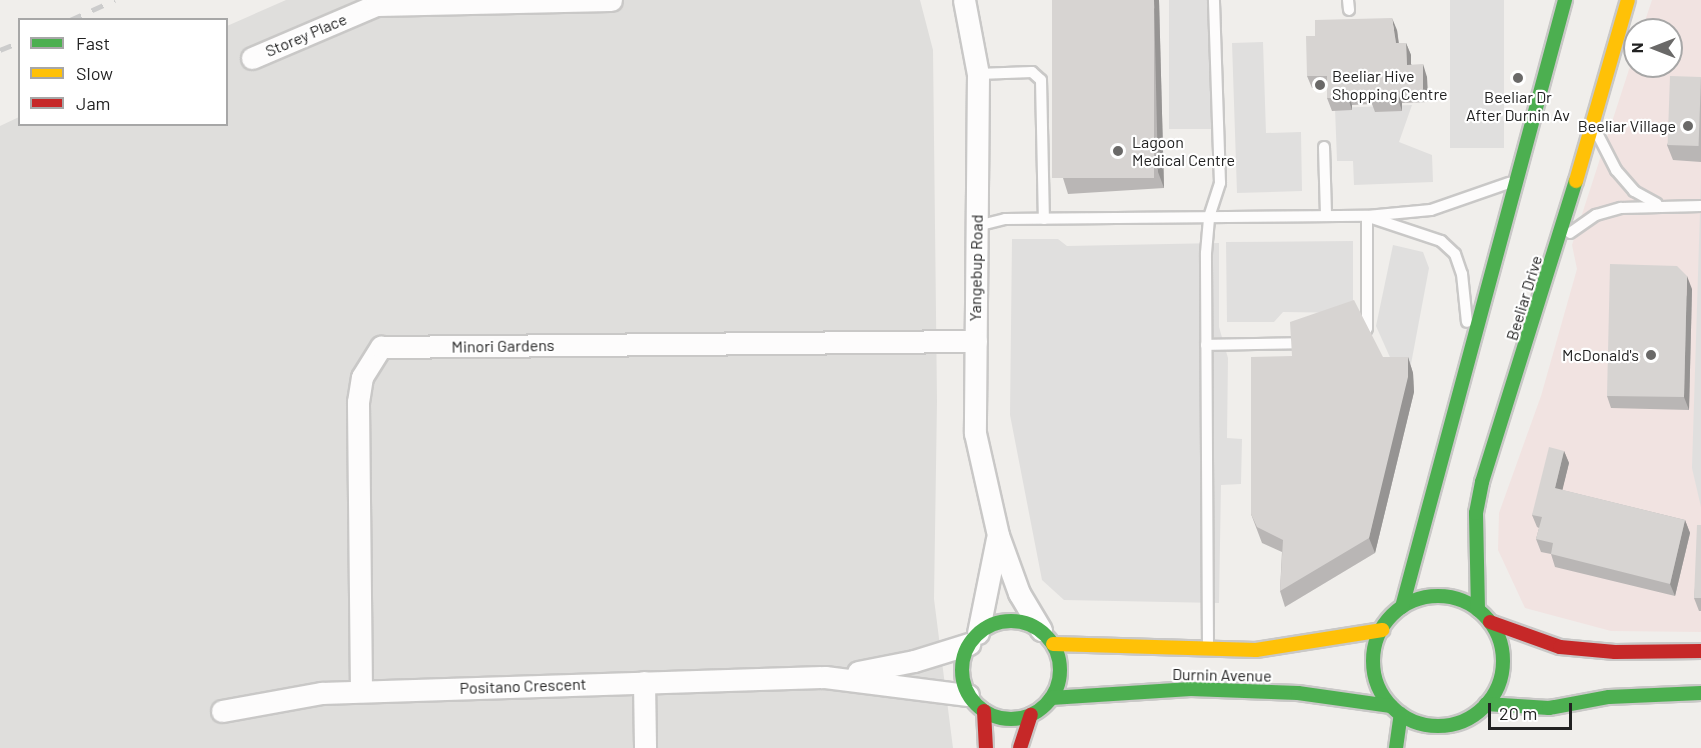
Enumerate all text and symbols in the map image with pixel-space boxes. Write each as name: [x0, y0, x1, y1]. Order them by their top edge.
street label: Storey Place: [262, 9, 350, 61]
legend: [18, 18, 228, 126]
north arrow: [1623, 18, 1683, 78]
text: Fast: [76, 32, 110, 54]
text: N: [1627, 43, 1646, 53]
text: Slow: [76, 62, 113, 84]
place label: Beeliar Hive Shopping Centre: [1332, 66, 1448, 104]
marker: Beeliar Dr After Durnin Av: [1511, 71, 1525, 85]
marker: Beeliar Hive Shopping Centre: [1313, 78, 1327, 92]
place label: Beeliar Dr After Durnin Av: [1466, 87, 1570, 125]
text: Jam: [76, 92, 110, 114]
place label: Beeliar Village: [1578, 116, 1676, 136]
marker: Beeliar Village: [1681, 119, 1695, 133]
place label: Lagoon Medical Centre: [1132, 132, 1235, 170]
marker: Lagoon Medical Centre: [1109, 142, 1127, 160]
street label: Yangebup Road: [965, 214, 987, 322]
street label: Beeliar Drive: [1502, 253, 1546, 343]
street label: Minori Gardens: [451, 336, 555, 356]
place label: McDonald's: [1562, 345, 1639, 365]
marker: McDonald's: [1644, 348, 1658, 362]
street label: Durnin Avenue: [1172, 665, 1272, 685]
street label: Positano Crescent: [459, 674, 587, 698]
scale bar: [1491, 691, 1575, 729]
text: 20 m: [1499, 702, 1537, 724]

